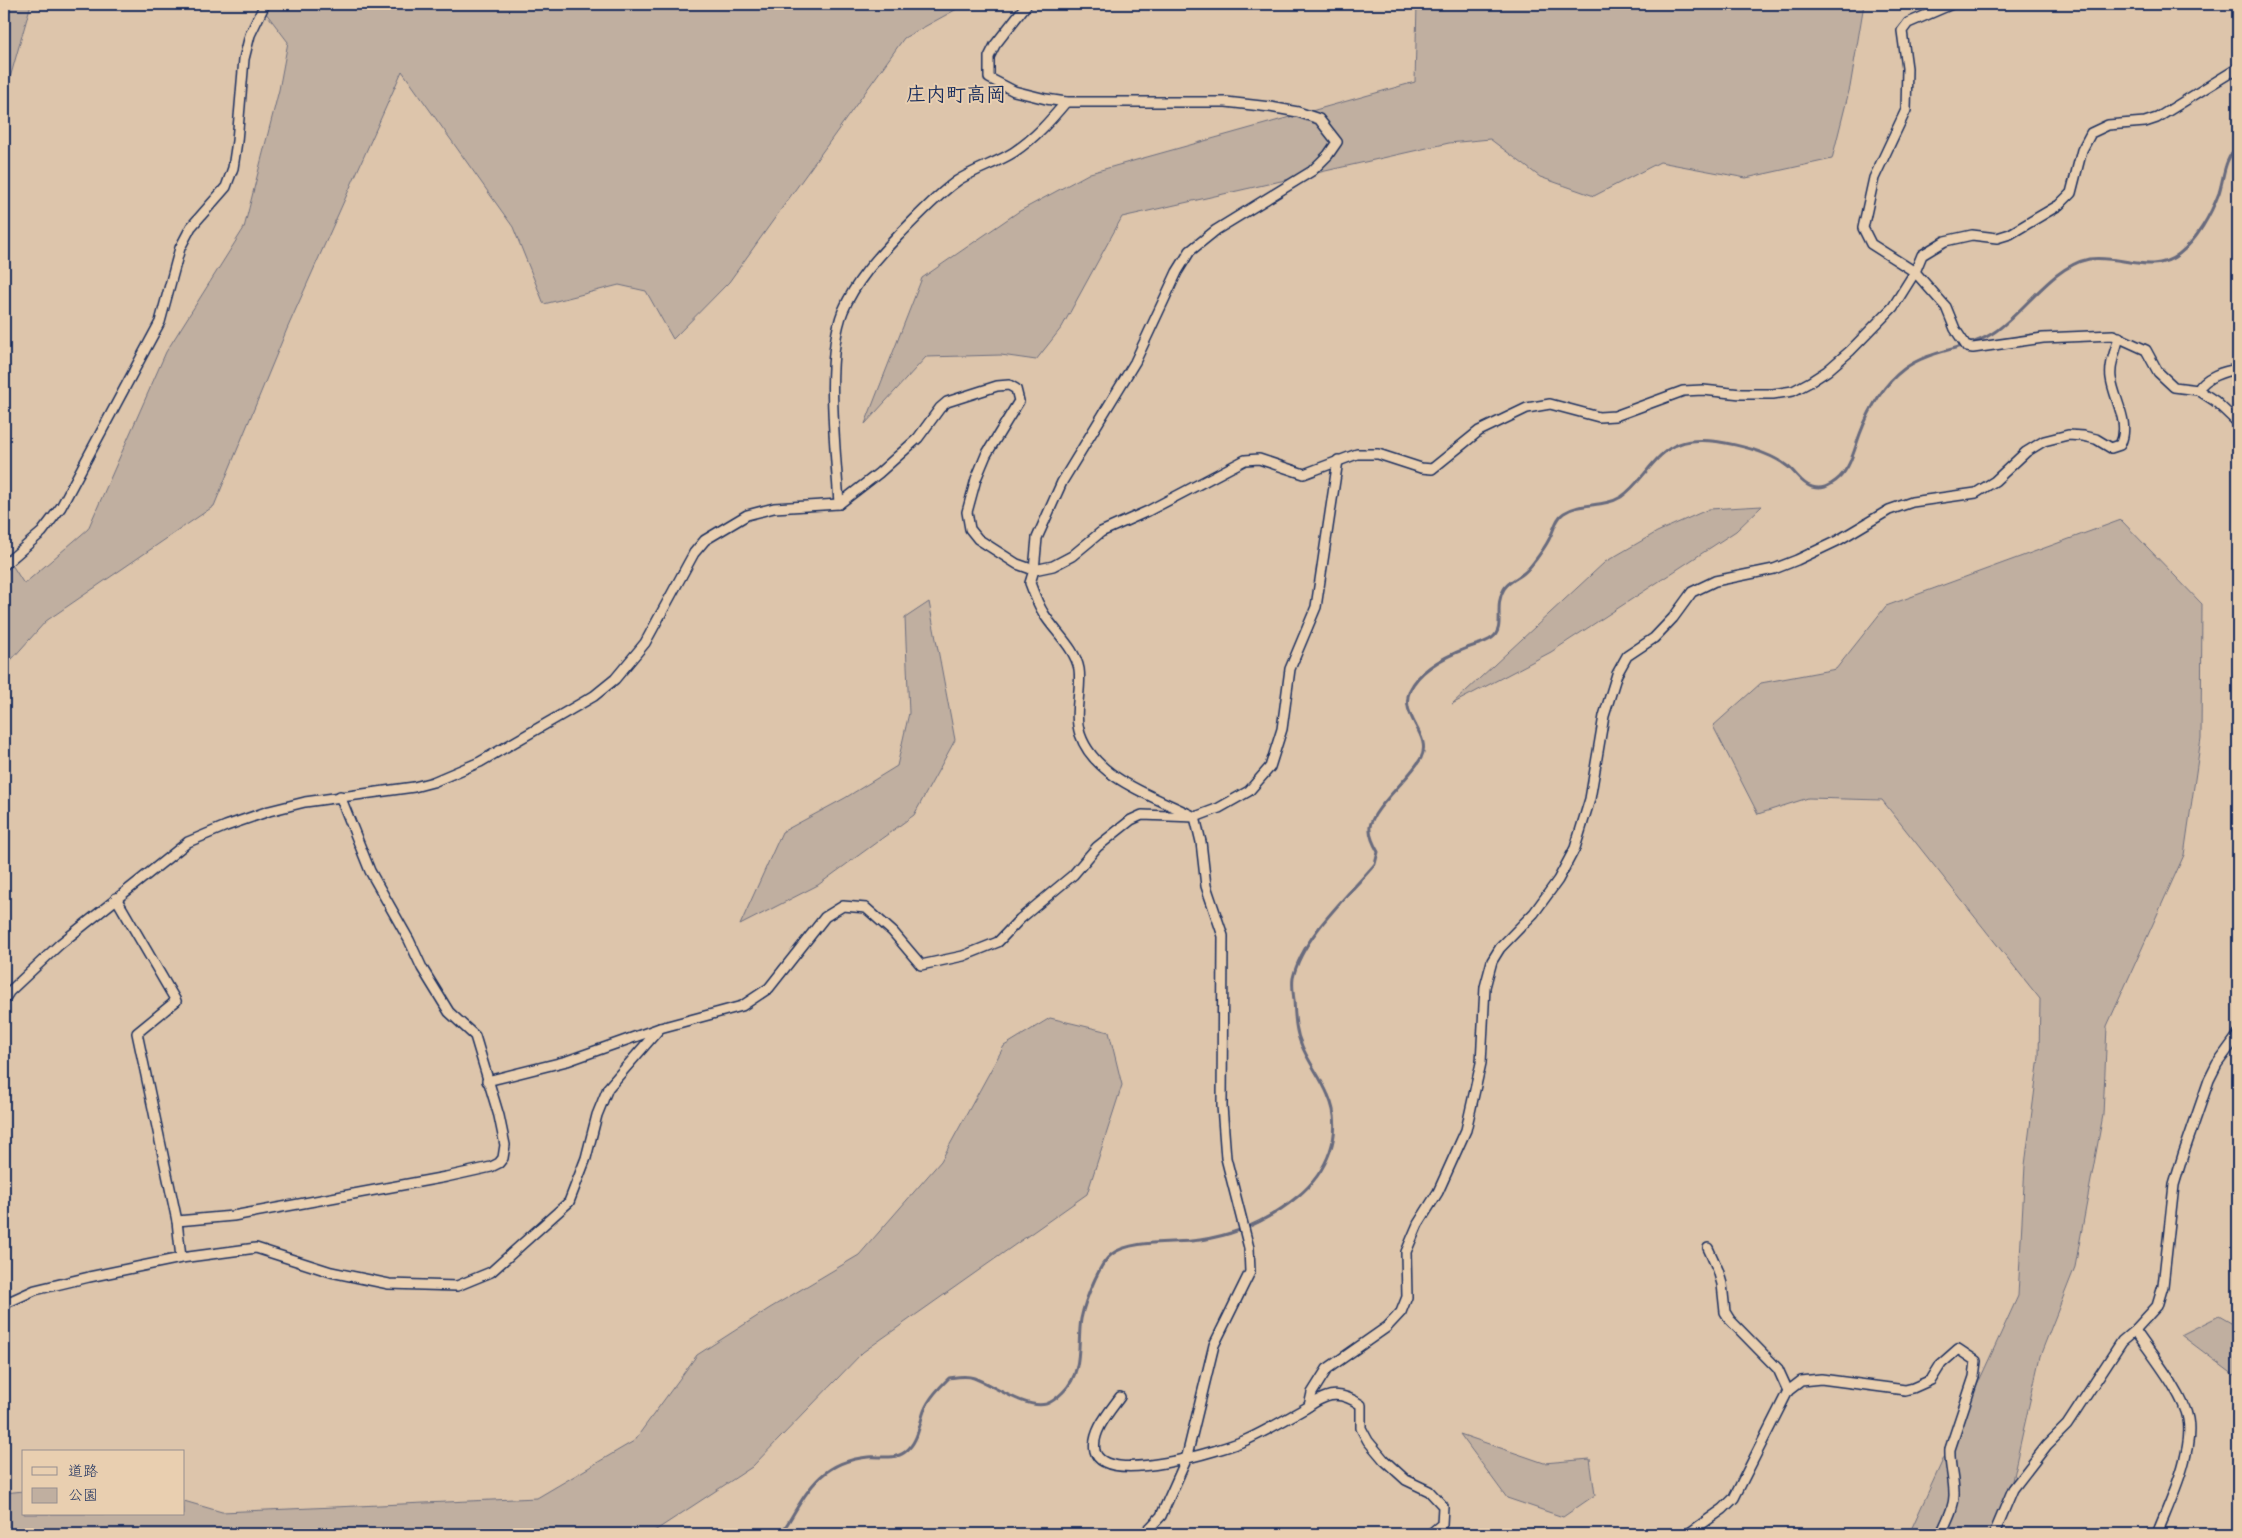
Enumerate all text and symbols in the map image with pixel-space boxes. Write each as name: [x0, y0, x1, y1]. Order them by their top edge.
district label: 庄内町高岡: [906, 83, 1006, 111]
legend: [22, 1450, 185, 1516]
text: 道路: [68, 1462, 98, 1484]
text: 公園: [68, 1486, 98, 1508]

